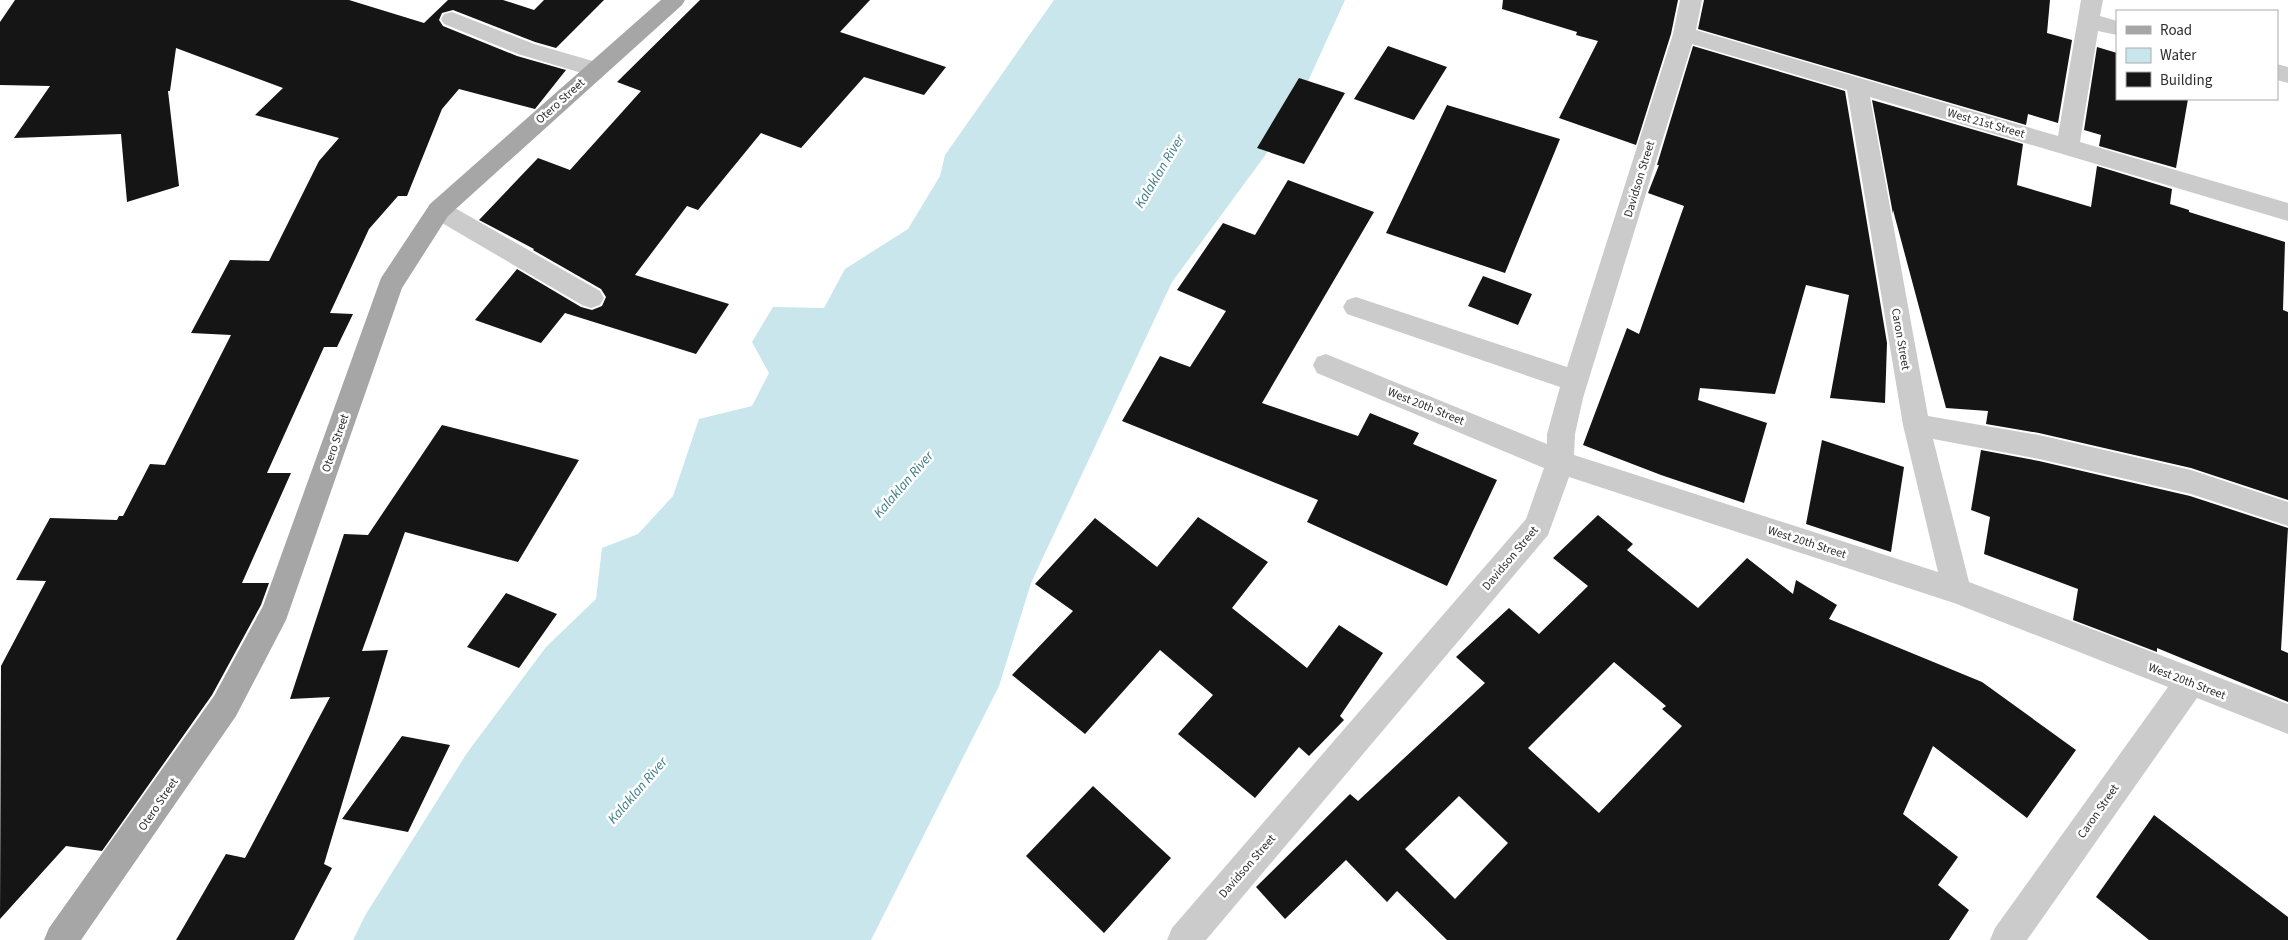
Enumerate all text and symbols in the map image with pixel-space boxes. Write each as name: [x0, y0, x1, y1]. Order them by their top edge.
legend: [2116, 10, 2278, 100]
text: Road: [2160, 20, 2192, 41]
text: Water: [2160, 45, 2197, 66]
text: Building: [2160, 70, 2213, 91]
street label: Otero Street: [532, 75, 589, 128]
street label: West 21st Street: [1945, 104, 2027, 143]
water label: Kalaklan River: [1130, 130, 1190, 212]
street label: Davidson Street: [1620, 139, 1659, 220]
street label: Caron Street: [1887, 307, 1914, 371]
street label: West 20th Street: [1385, 383, 1467, 430]
street label: Otero Street: [318, 412, 353, 475]
water label: Kalaklan River: [869, 446, 939, 522]
street label: West 20th Street: [1765, 522, 1848, 563]
street label: Davidson Street: [1478, 523, 1542, 594]
street label: West 20th Street: [2146, 659, 2228, 704]
water label: Kalaklan River: [603, 752, 673, 828]
street label: Otero Street: [134, 774, 182, 834]
street label: Caron Street: [2074, 781, 2123, 842]
street label: Davidson Street: [1215, 831, 1280, 902]

